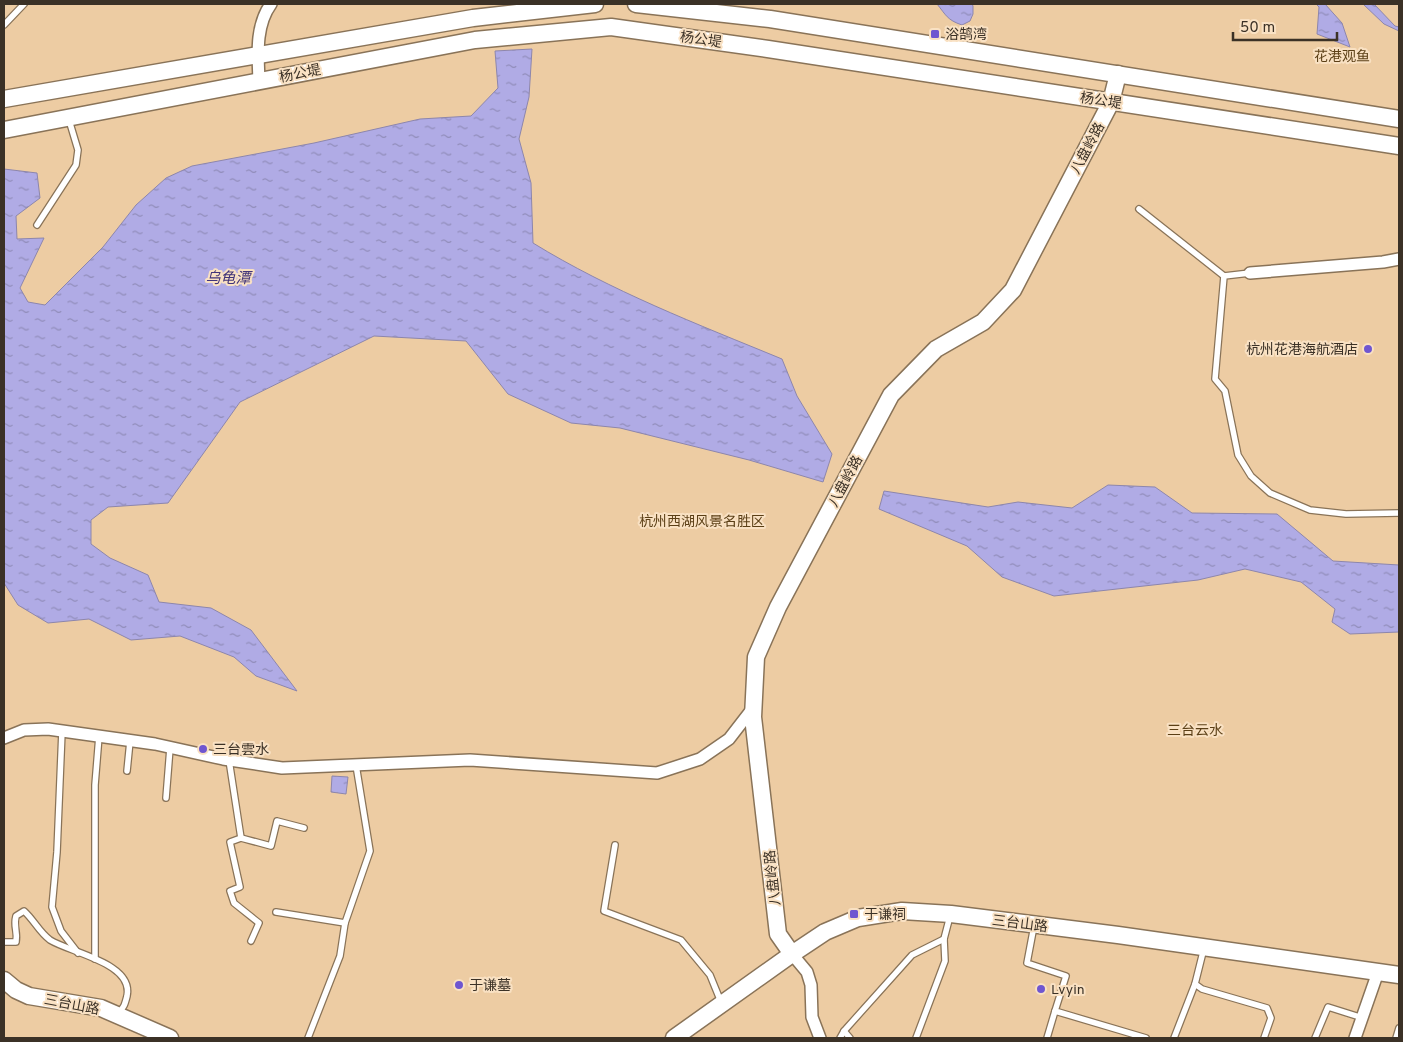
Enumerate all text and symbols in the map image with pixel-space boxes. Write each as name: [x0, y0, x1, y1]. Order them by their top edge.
scale bar: [1233, 10, 1337, 42]
text: 50 m: [1240, 19, 1275, 38]
place label: 浴鹄湾: [945, 26, 987, 44]
marker: 浴鹄湾: [929, 28, 941, 40]
street label: 杨公堤: [679, 29, 723, 52]
park label: 花港观鱼: [1314, 48, 1370, 66]
street label: 杨公堤: [278, 62, 323, 87]
street label: 杨公堤: [1079, 90, 1123, 113]
street label: 八盘岭路: [1067, 120, 1109, 177]
water label: 乌龟潭: [205, 270, 253, 289]
place label: 杭州花港海航酒店: [1246, 341, 1358, 359]
marker: 杭州花港海航酒店: [1362, 343, 1374, 355]
street label: 八盘岭路: [825, 453, 867, 510]
park label: 杭州西湖风景名胜区: [639, 513, 765, 531]
park label: 三台云水: [1167, 723, 1223, 740]
place label: 三台雲水: [213, 742, 269, 759]
marker: 三台雲水: [197, 743, 209, 755]
street label: 八盘岭路: [761, 849, 785, 907]
place label: 于谦祠: [864, 907, 906, 924]
marker: 于谦祠: [848, 908, 860, 920]
street label: 三台山路: [991, 913, 1049, 936]
place label: 于谦墓: [469, 978, 511, 995]
marker: 于谦墓: [453, 979, 465, 991]
place label: Lvyin: [1051, 982, 1085, 999]
marker: Lvyin: [1035, 983, 1047, 995]
street label: 三台山路: [43, 992, 101, 1019]

